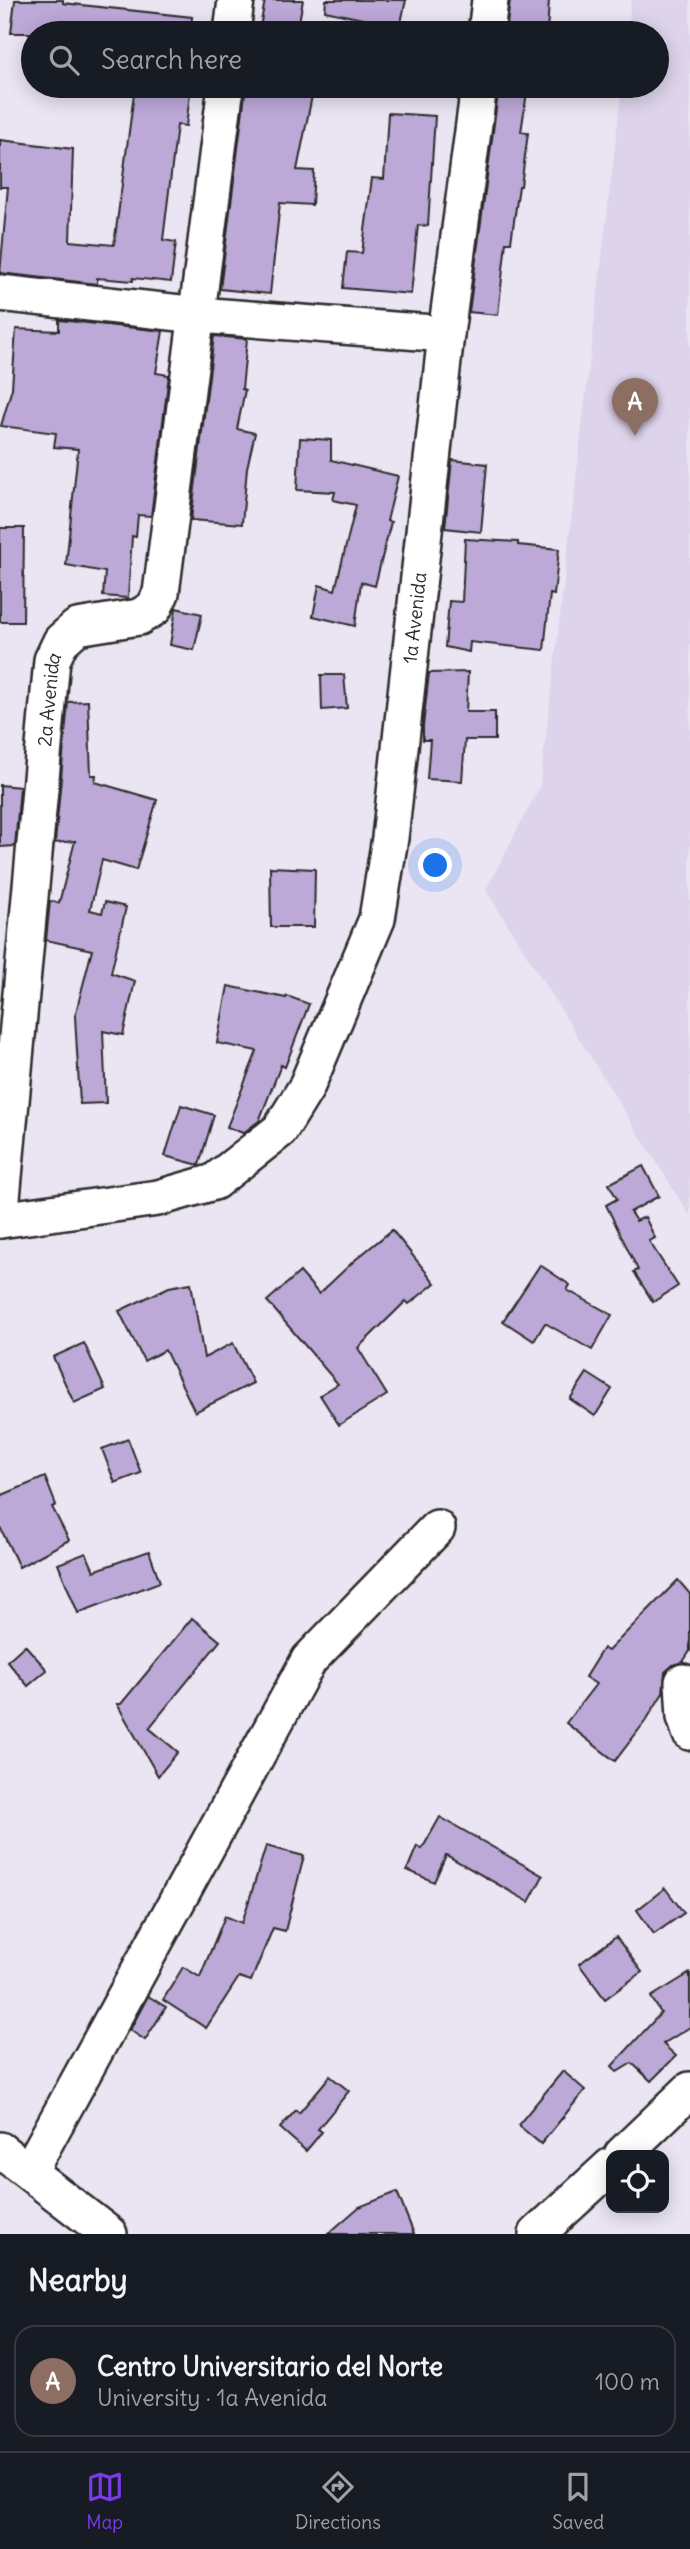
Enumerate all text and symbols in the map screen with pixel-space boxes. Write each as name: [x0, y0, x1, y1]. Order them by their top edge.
search box: [21, 21, 669, 98]
icon: search: [45, 41, 83, 79]
text: Search here: [101, 43, 242, 76]
pin: A: [612, 378, 658, 436]
street label: 1a Avenida: [397, 571, 431, 665]
street label: 2a Avenida: [32, 648, 66, 747]
your location: [418, 848, 452, 882]
map controls: [606, 2150, 669, 2213]
button: locate: [606, 2150, 669, 2213]
text: Nearby: [28, 2261, 128, 2299]
text: Centro Universitario del Norte: [97, 2350, 443, 2383]
text: A: [46, 2367, 60, 2396]
text: 100 m: [595, 2367, 660, 2396]
text: University · 1a Avenida: [97, 2383, 327, 2412]
tab: Map: [86, 2468, 124, 2534]
tab: Directions: [295, 2468, 381, 2534]
tab: Saved: [552, 2468, 604, 2534]

